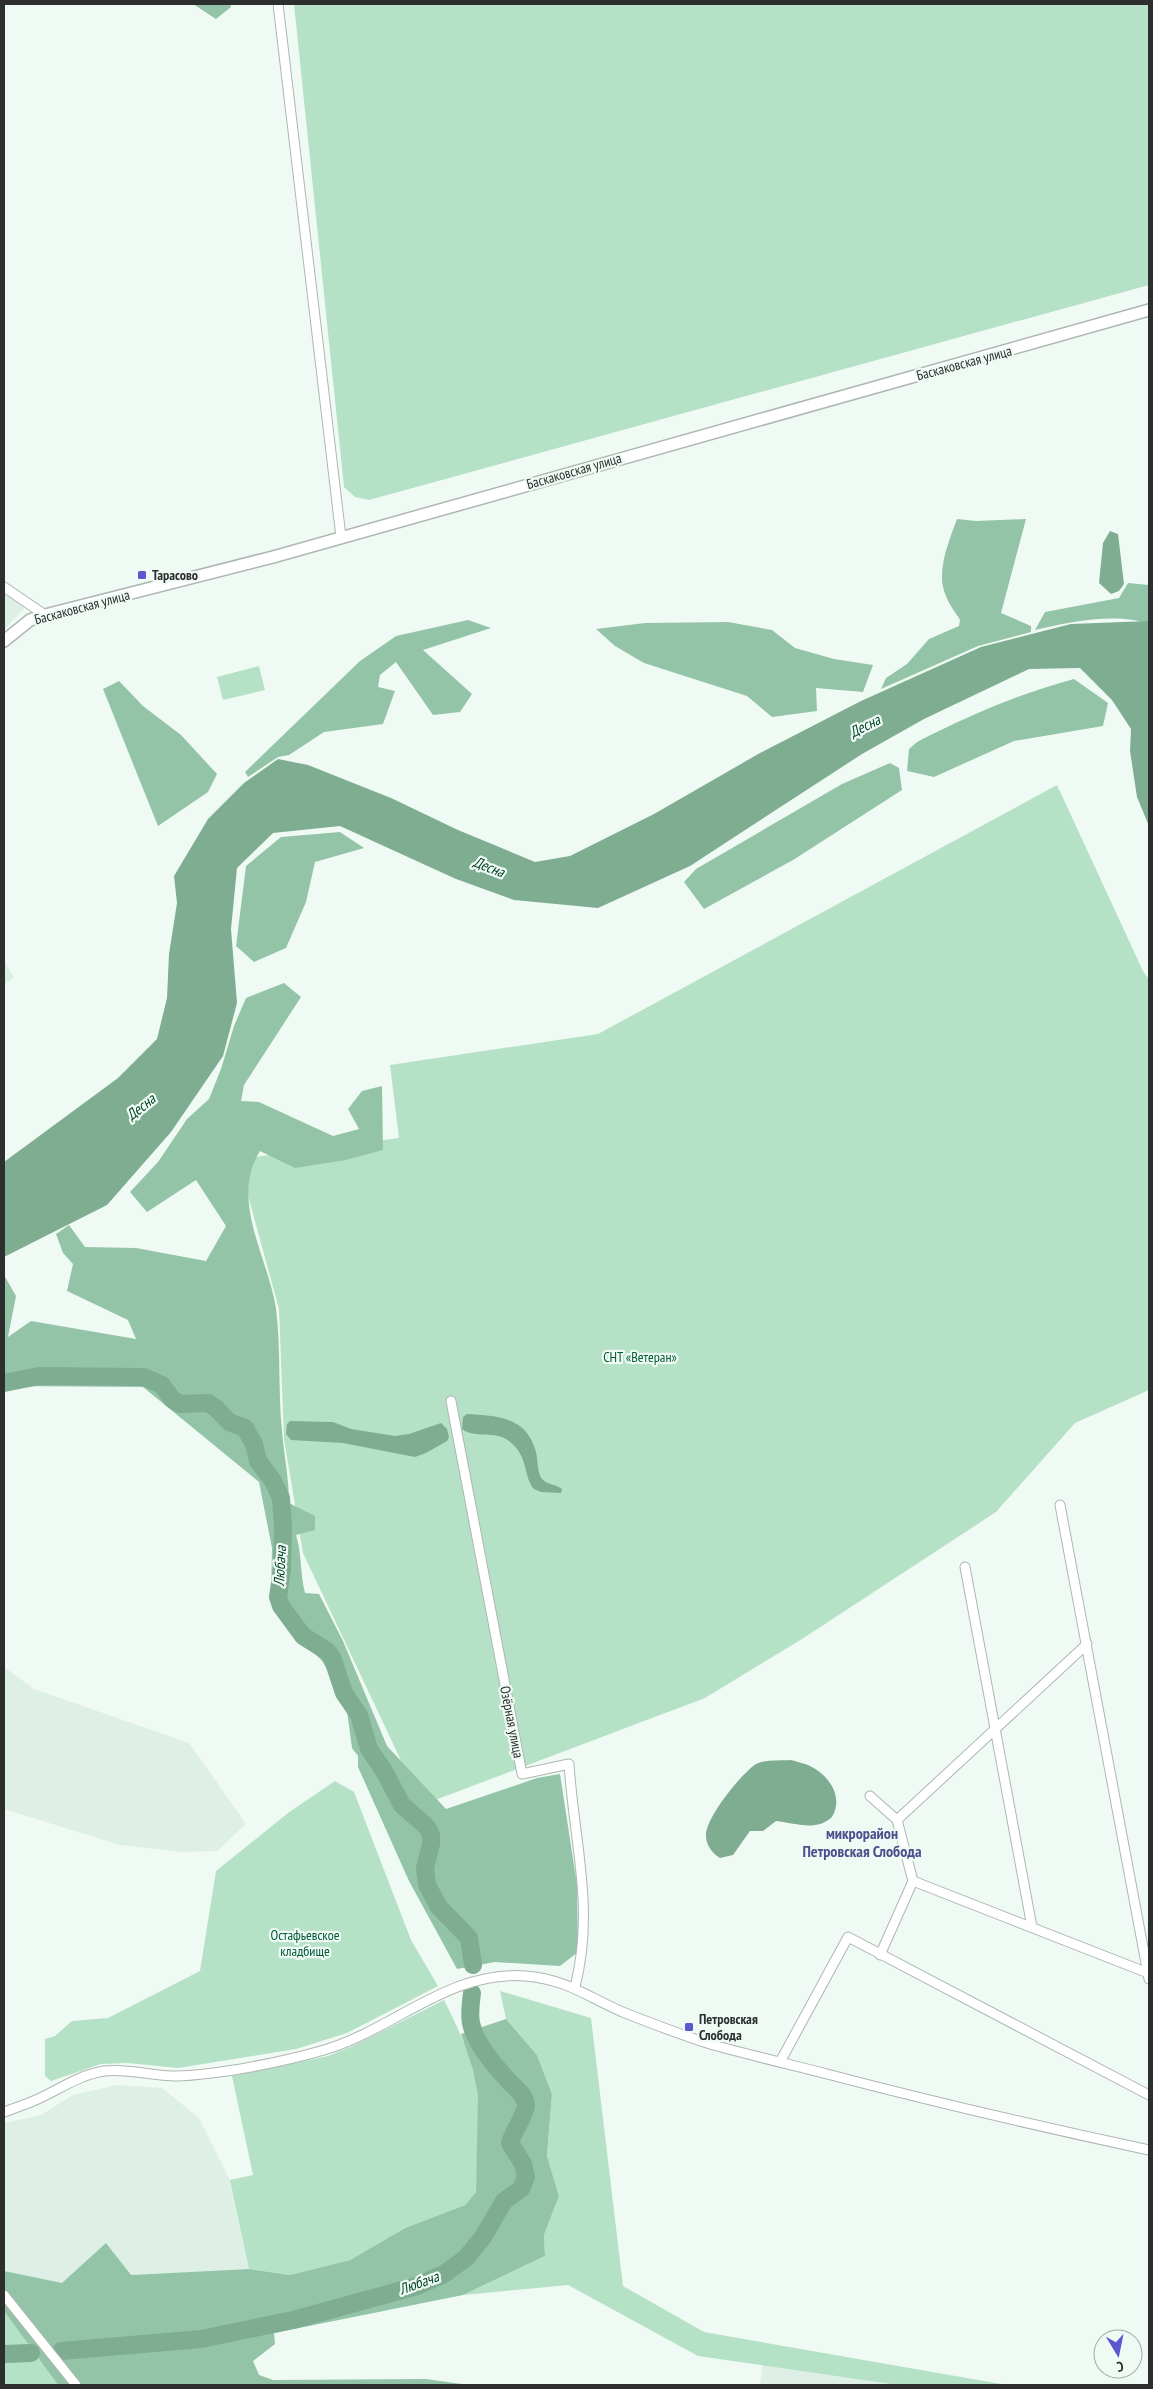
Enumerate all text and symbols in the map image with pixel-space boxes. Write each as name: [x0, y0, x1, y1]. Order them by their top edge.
street label: Баскаковская улица: [914, 342, 1014, 384]
street label: Баскаковская улица: [524, 449, 624, 493]
place label: Тарасово: [152, 566, 198, 584]
marker: Тарасово: [136, 569, 148, 581]
street label: Баскаковская улица: [32, 586, 132, 628]
water label: Десна: [845, 709, 884, 742]
water label: Десна: [470, 851, 508, 882]
water label: Десна: [122, 1089, 160, 1125]
park label: СНТ «Ветеран»: [603, 1348, 677, 1366]
water label: Любача: [269, 1544, 290, 1588]
street label: Озёрная улица: [496, 1684, 528, 1760]
district label: микрорайон Петровская Слобода: [802, 1823, 922, 1861]
park label: Остафьевское кладбище: [270, 1926, 340, 1960]
place label: Петровская Слобода: [699, 2010, 758, 2044]
marker: Петровская Слобода: [683, 2021, 695, 2033]
water label: Любача: [396, 2266, 442, 2299]
north arrow: [1093, 2329, 1143, 2379]
text: С: [1115, 2357, 1125, 2376]

